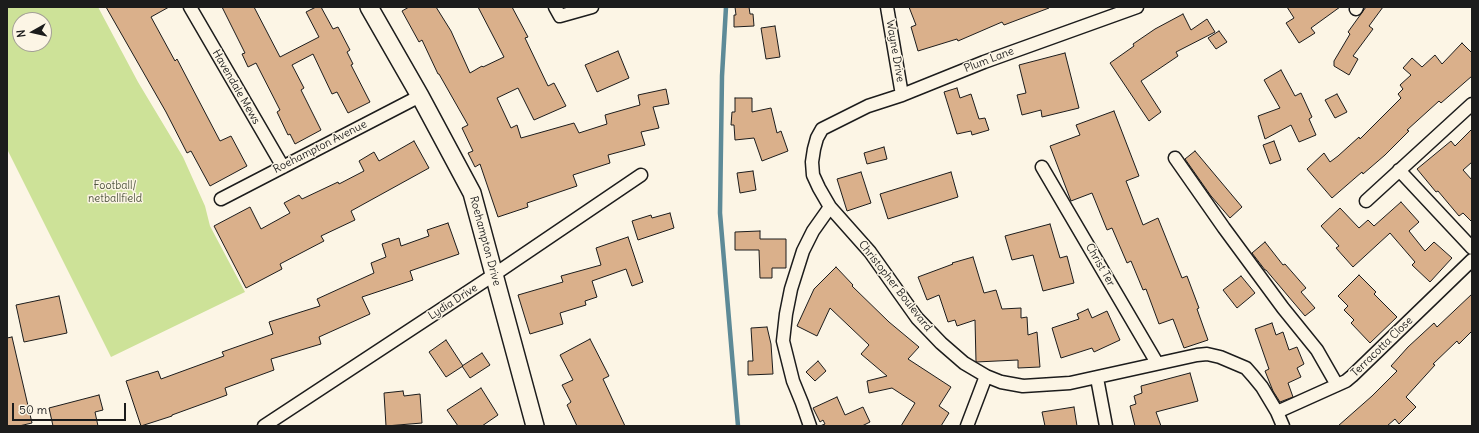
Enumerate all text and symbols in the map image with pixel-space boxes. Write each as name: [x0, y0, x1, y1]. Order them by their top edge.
north arrow: [12, 12, 52, 52]
street label: Wayne Drive: [883, 19, 907, 83]
text: N: [14, 29, 29, 38]
street label: Plum Lane: [962, 44, 1016, 76]
street label: Havendale Mews: [209, 47, 263, 127]
street label: Roehampton Avenue: [271, 118, 369, 176]
park label: Football/ netballfield: [88, 179, 142, 205]
street label: Roehampton Drive: [467, 195, 503, 287]
street label: Christopher Boulevard: [855, 238, 935, 334]
street label: Christ Ter: [1082, 241, 1118, 289]
street label: Lydia Drive: [426, 281, 480, 323]
street label: Terracotta Close: [1348, 314, 1416, 380]
scale bar: [14, 395, 128, 421]
text: 50 m: [19, 402, 47, 417]

